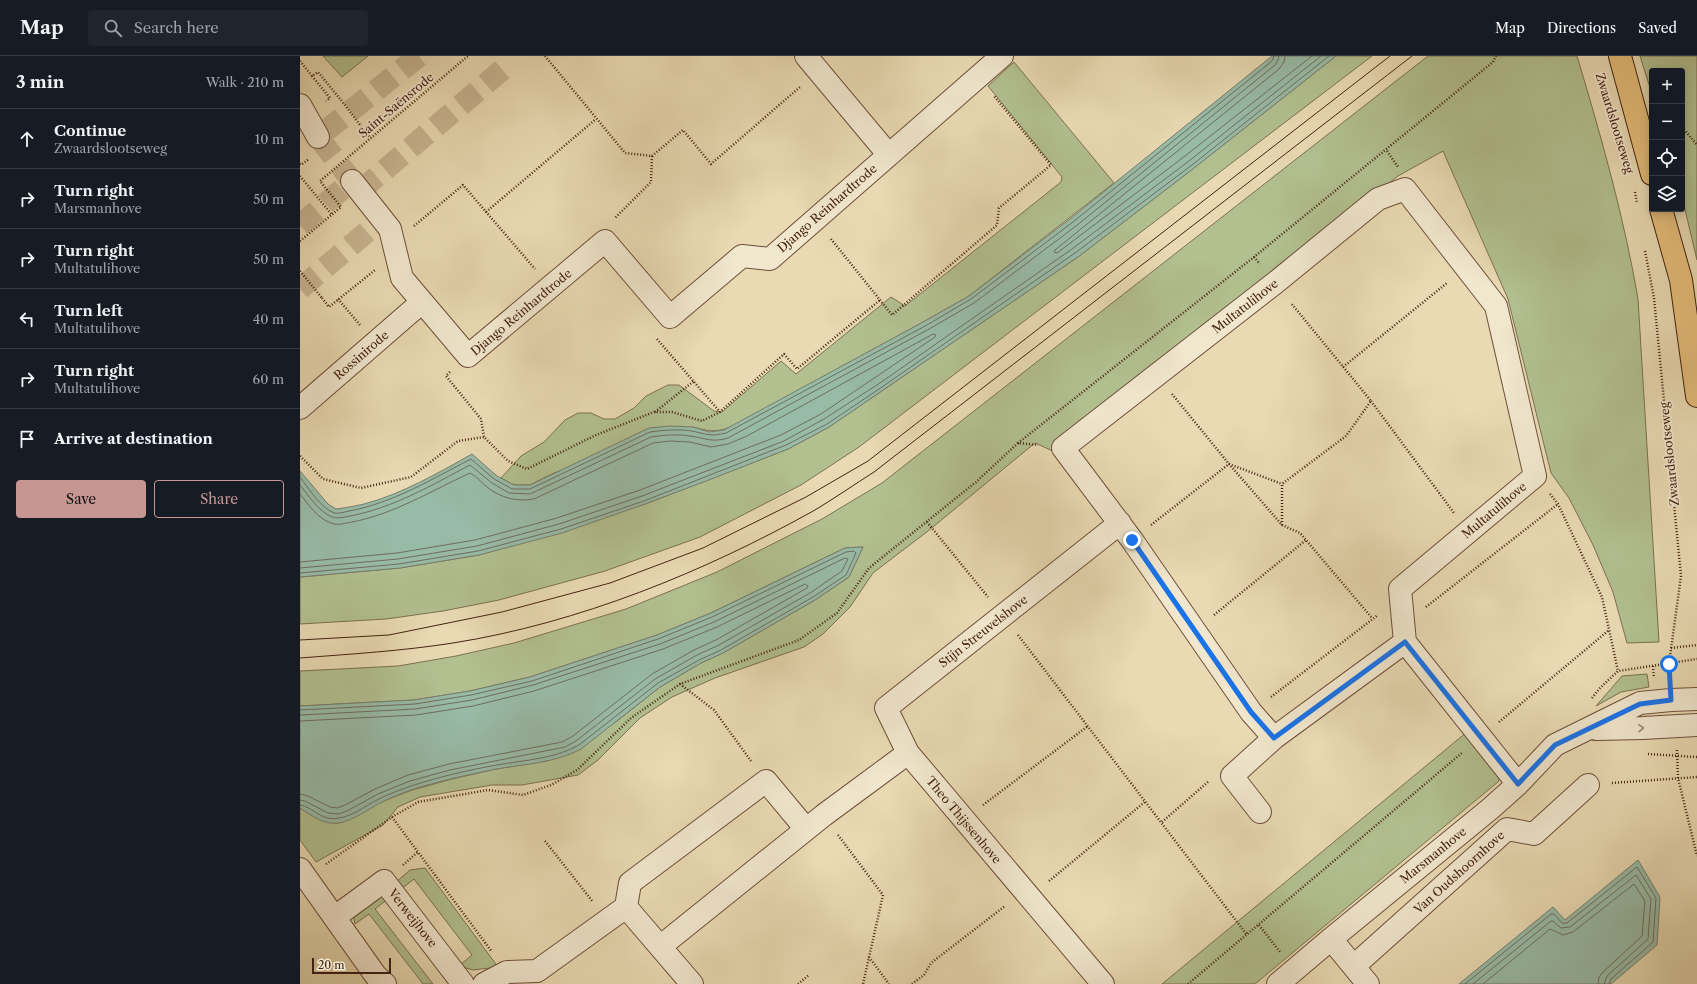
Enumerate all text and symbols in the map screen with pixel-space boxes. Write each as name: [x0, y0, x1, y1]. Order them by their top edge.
search box: [88, 10, 368, 46]
text: Map: [20, 16, 64, 39]
icon: search: [102, 17, 124, 39]
text: Search here: [134, 18, 219, 37]
text: Map: [1495, 19, 1525, 37]
text: Directions: [1547, 19, 1616, 37]
text: Saved: [1638, 19, 1677, 37]
map controls: [1649, 68, 1685, 212]
button: +: [1649, 68, 1685, 104]
street label: Saint-Saënsrode: [355, 69, 437, 141]
street label: Zwaardslootseweg: [1593, 71, 1638, 176]
text: 3 min: [16, 72, 65, 92]
text: Walk · 210 m: [206, 74, 284, 90]
button: −: [1649, 104, 1685, 140]
text: Continue: [54, 121, 126, 140]
icon: ahead: [16, 128, 38, 150]
text: 10 m: [255, 131, 284, 147]
text: Zwaardslootseweg: [54, 140, 167, 156]
button: locate: [1649, 140, 1685, 176]
street label: Django Reinhardtrode: [774, 161, 880, 255]
button: layers: [1649, 176, 1685, 212]
text: Turn right: [54, 181, 134, 200]
icon: right: [16, 188, 38, 210]
text: 50 m: [253, 191, 284, 207]
text: Marsmanhove: [54, 200, 142, 216]
text: Turn right: [54, 241, 134, 260]
icon: right: [16, 248, 38, 270]
text: 50 m: [253, 251, 284, 267]
text: Multatulihove: [54, 260, 140, 276]
street label: Django Reinhardtrode: [468, 265, 575, 359]
street label: Multatulihove: [1209, 275, 1281, 336]
text: Turn left: [54, 301, 123, 320]
icon: left: [16, 308, 38, 330]
text: 40 m: [253, 311, 284, 327]
text: Multatulihove: [54, 320, 140, 336]
street label: Rossinirode: [331, 327, 392, 383]
text: Turn right: [54, 361, 134, 380]
icon: right: [16, 368, 38, 390]
text: 60 m: [253, 371, 284, 387]
text: Multatulihove: [54, 380, 140, 396]
street label: Zwaardslootseweg: [1656, 401, 1682, 507]
icon: arrive: [16, 428, 38, 450]
text: Arrive at destination: [54, 429, 213, 448]
street label: Multatulihove: [1459, 478, 1530, 541]
button: Save: [16, 480, 146, 518]
button: Share: [154, 480, 284, 518]
route end: [1123, 531, 1141, 549]
street label: Stijn Streuvelshove: [936, 591, 1031, 670]
route start: [1660, 655, 1678, 673]
one-way arrow: [1638, 724, 1644, 732]
street label: Theo Thijssenhove: [923, 773, 1005, 867]
street label: Marsmanhove: [1397, 823, 1469, 886]
street label: Van Oudshoornhove: [1410, 827, 1508, 917]
street label: Verweijhove: [385, 885, 441, 950]
scale bar: [312, 956, 391, 975]
text: 20 m: [318, 958, 344, 972]

